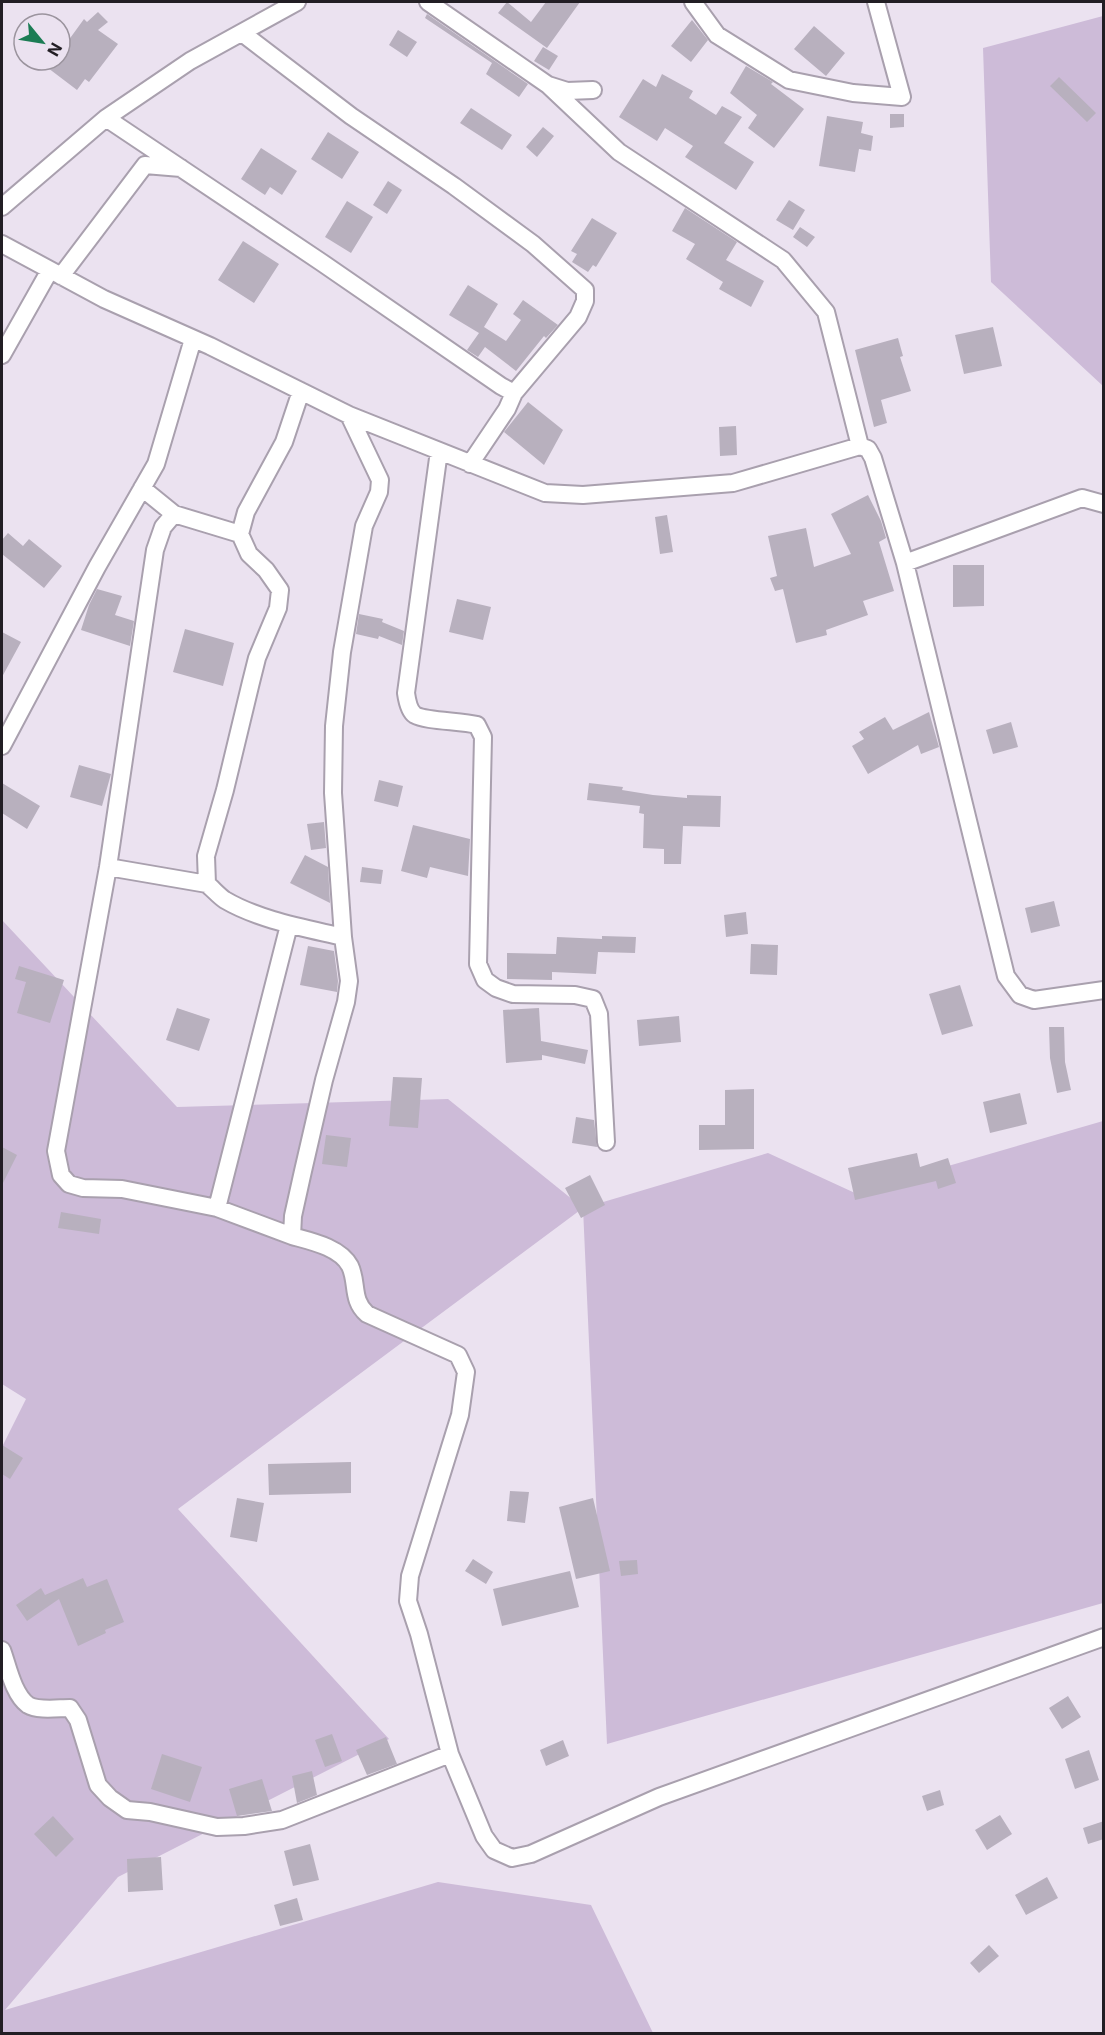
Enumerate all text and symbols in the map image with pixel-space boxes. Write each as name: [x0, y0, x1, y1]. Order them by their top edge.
north arrow: [12, 12, 72, 72]
text: N: [43, 39, 67, 60]

